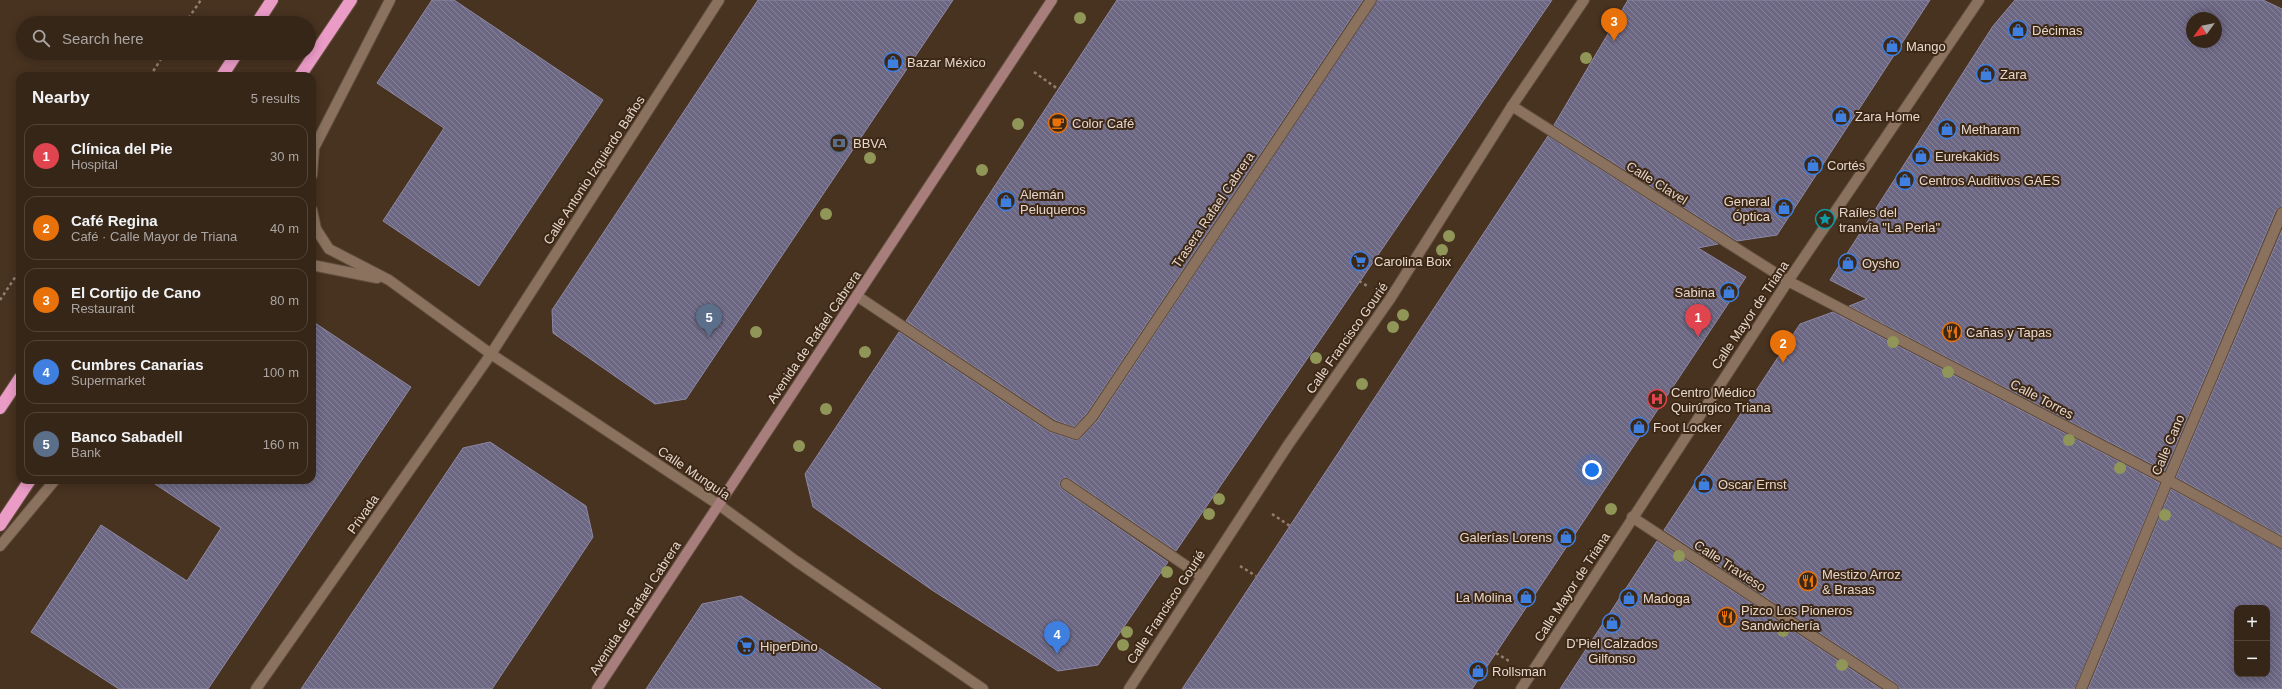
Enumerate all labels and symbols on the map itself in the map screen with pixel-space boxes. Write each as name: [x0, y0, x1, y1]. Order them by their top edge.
pin: 3: [1601, 8, 1627, 41]
north arrow: [2186, 12, 2222, 48]
shop icon: Décimas: [2007, 19, 2029, 41]
place label: Décimas: [2032, 23, 2083, 38]
shop icon: Mango: [1881, 35, 1903, 57]
place label: Mango: [1906, 39, 1946, 54]
shop icon: Bazar México: [882, 51, 904, 73]
place label: Bazar México: [907, 55, 986, 70]
shop icon: Zara: [1975, 63, 1997, 85]
place label: Zara: [2000, 67, 2028, 82]
street label: Calle Antonio Izquierdo Baños: [540, 92, 648, 247]
shop icon: Zara Home: [1830, 105, 1852, 127]
place label: Zara Home: [1855, 109, 1920, 124]
cafe icon: Color Café: [1047, 112, 1069, 134]
place label: Color Café: [1072, 116, 1134, 131]
shop icon: Metharam: [1936, 118, 1958, 140]
place label: Metharam: [1961, 122, 2020, 137]
bank icon: BBVA: [828, 132, 850, 154]
place label: BBVA: [853, 136, 887, 151]
shop icon: Eurekakids: [1910, 145, 1932, 167]
street label: Trasera Rafael Cabrera: [1169, 149, 1258, 271]
place label: Eurekakids: [1935, 149, 2000, 164]
shop icon: Cortés: [1802, 154, 1824, 176]
street label: Calle Clavel: [1624, 158, 1690, 208]
place label: Cortés: [1827, 158, 1866, 173]
shop icon: Centros Auditivos GAES: [1894, 169, 1916, 191]
place label: Centros Auditivos GAES: [1919, 173, 2060, 188]
place label: Alemán Peluqueros: [1020, 187, 1086, 217]
shop icon: Alemán Peluqueros: [995, 190, 1017, 212]
place label: General Óptica: [1724, 194, 1771, 224]
shop icon: General Óptica: [1773, 197, 1795, 219]
place label: Raíles del tranvía "La Perla": [1839, 205, 1940, 235]
place icon: Raíles del tranvía "La Perla": [1814, 208, 1836, 230]
supermarket icon: Carolina Boix: [1349, 250, 1371, 272]
shop icon: Oysho: [1837, 252, 1859, 274]
place label: Carolina Boix: [1374, 254, 1452, 269]
place label: Oysho: [1862, 256, 1900, 271]
street label: Calle Mayor de Triana: [1708, 257, 1792, 372]
street label: Avenida de Rafael Cabrera: [764, 267, 864, 406]
street label: Calle Francisco Gourié: [1303, 280, 1391, 396]
shop icon: Sabina: [1718, 281, 1740, 303]
place label: Sabina: [1675, 285, 1716, 300]
pin: 5: [696, 304, 722, 337]
pin: 1: [1685, 304, 1711, 337]
restaurant icon: Cañas y Tapas: [1941, 321, 1963, 343]
place label: Cañas y Tapas: [1966, 325, 2052, 340]
pin: 2: [1770, 330, 1796, 363]
street label: Calle Torres: [2008, 376, 2076, 422]
place label: Centro Médico Quirúrgico Triana: [1671, 385, 1771, 415]
hospital icon: Centro Médico Quirúrgico Triana: [1646, 388, 1668, 410]
street label: Calle Cano: [2149, 412, 2187, 478]
shop icon: Foot Locker: [1628, 416, 1650, 438]
place label: Foot Locker: [1653, 420, 1722, 435]
street label: Calle Munguía: [655, 443, 734, 503]
your location: [1582, 460, 1602, 480]
shop icon: Oscar Ernst: [1693, 473, 1715, 495]
place label: Oscar Ernst: [1718, 477, 1787, 492]
street label: Privada: [344, 491, 382, 536]
shop icon: Galerías Lorens: [1555, 526, 1577, 548]
street label: Calle Mayor de Triana: [1531, 529, 1613, 644]
place label: Galerías Lorens: [1460, 530, 1552, 545]
street label: Calle Travieso: [1691, 537, 1769, 595]
street label: Avenida de Rafael Cabrera: [586, 538, 684, 678]
street label: Calle Francisco Gourié: [1124, 547, 1208, 667]
place label: Mestizo Arroz & Brasas: [1822, 567, 1901, 597]
restaurant icon: Mestizo Arroz & Brasas: [1797, 570, 1819, 592]
shop icon: La Molina: [1515, 586, 1537, 608]
shop icon: Madoga: [1618, 587, 1640, 609]
place label: La Molina: [1456, 590, 1513, 605]
place label: Madoga: [1643, 591, 1691, 606]
place label: Pizco Los Pioneros Sandwichería: [1741, 603, 1853, 633]
restaurant icon: Pizco Los Pioneros Sandwichería: [1716, 606, 1738, 628]
shop icon: D'Piel Calzados Gilfonso: [1601, 612, 1623, 634]
pin: 4: [1044, 621, 1070, 654]
supermarket icon: HiperDino: [735, 635, 757, 657]
place label: D'Piel Calzados Gilfonso: [1566, 636, 1658, 666]
place label: HiperDino: [760, 639, 818, 654]
shop icon: Rollsman: [1467, 660, 1489, 682]
place label: Rollsman: [1492, 664, 1546, 679]

